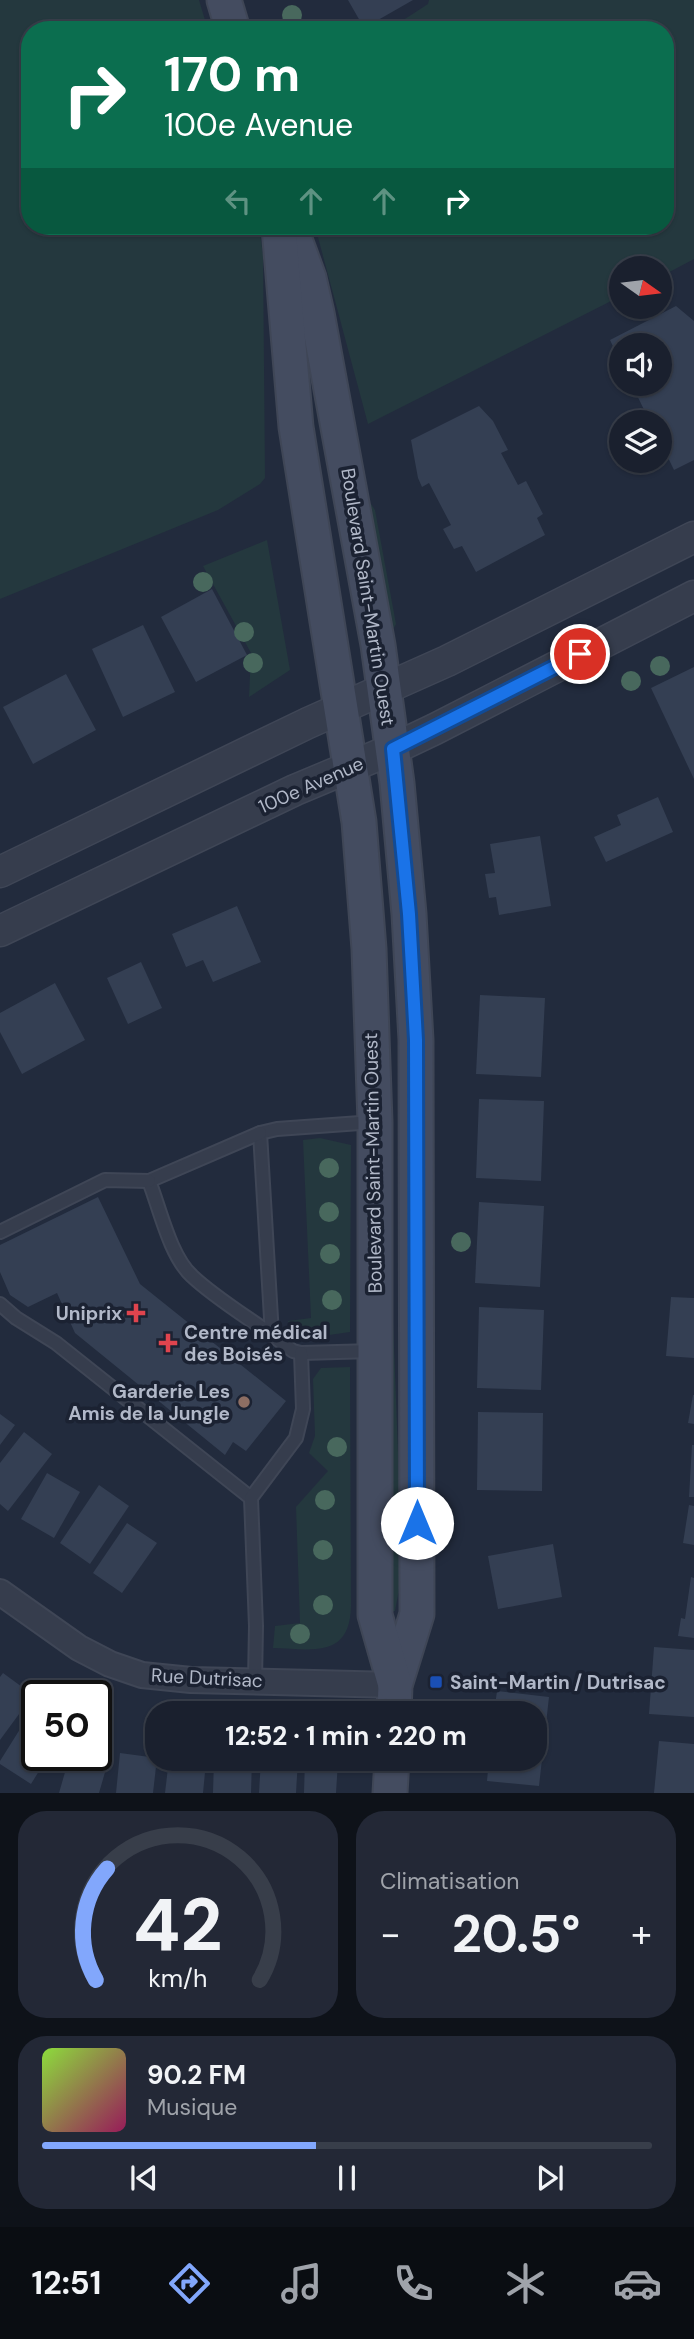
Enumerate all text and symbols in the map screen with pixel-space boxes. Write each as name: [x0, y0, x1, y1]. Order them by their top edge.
text: 170 m: [164, 42, 300, 106]
icon: right: [49, 49, 140, 140]
text: 100e Avenue: [164, 104, 353, 146]
icon: left: [219, 182, 257, 220]
icon: ahead: [292, 182, 330, 220]
icon: ahead: [365, 182, 403, 220]
icon: right: [438, 182, 476, 220]
north arrow: [609, 256, 672, 318]
map controls: [609, 256, 672, 473]
button: sound: [609, 333, 672, 396]
button: layers: [609, 410, 672, 473]
street label: Boulevard Saint-Martin Ouest: [335, 466, 401, 728]
pin: [550, 624, 610, 684]
icon: arrive: [561, 635, 599, 673]
street label: 100e Avenue: [255, 751, 367, 819]
street label: Boulevard Saint-Martin Ouest: [358, 1033, 388, 1293]
place label: Uniprix: [56, 1301, 122, 1326]
marker: Uniprix: [128, 1305, 144, 1321]
place label: Centre médical des Boisés: [184, 1320, 328, 1367]
marker: Centre médical des Boisés: [158, 1333, 178, 1353]
place label: Garderie Les Amis de la Jungle: [68, 1379, 230, 1426]
marker: Garderie Les Amis de la Jungle: [236, 1394, 252, 1410]
position arrow: [380, 1486, 454, 1560]
street label: Rue Dutrisac: [151, 1663, 263, 1693]
place label: Saint-Martin / Dutrisac: [450, 1670, 666, 1695]
marker: Saint-Martin / Dutrisac: [428, 1674, 444, 1690]
speed limit sign: 50: [21, 1680, 112, 1771]
text: 12:52 · 1 min · 220 m: [225, 1719, 467, 1753]
text: Climatisation: [380, 1866, 519, 1896]
text: 42: [133, 1879, 223, 1974]
text: 20.5°: [452, 1900, 580, 1968]
text: −: [380, 1909, 401, 1959]
text: +: [631, 1909, 652, 1959]
text: km/h: [148, 1962, 208, 1995]
text: 90.2 FM: [147, 2058, 246, 2092]
text: Musique: [147, 2092, 237, 2122]
icon: previous: [125, 2159, 163, 2197]
icon: pause: [328, 2159, 366, 2197]
icon: next: [531, 2159, 569, 2197]
icon: directions: [165, 2259, 214, 2308]
icon: music: [277, 2259, 326, 2308]
icon: phone: [389, 2259, 438, 2308]
icon: climate: [501, 2259, 550, 2308]
icon: car: [613, 2259, 662, 2308]
text: 12:51: [32, 2262, 101, 2304]

